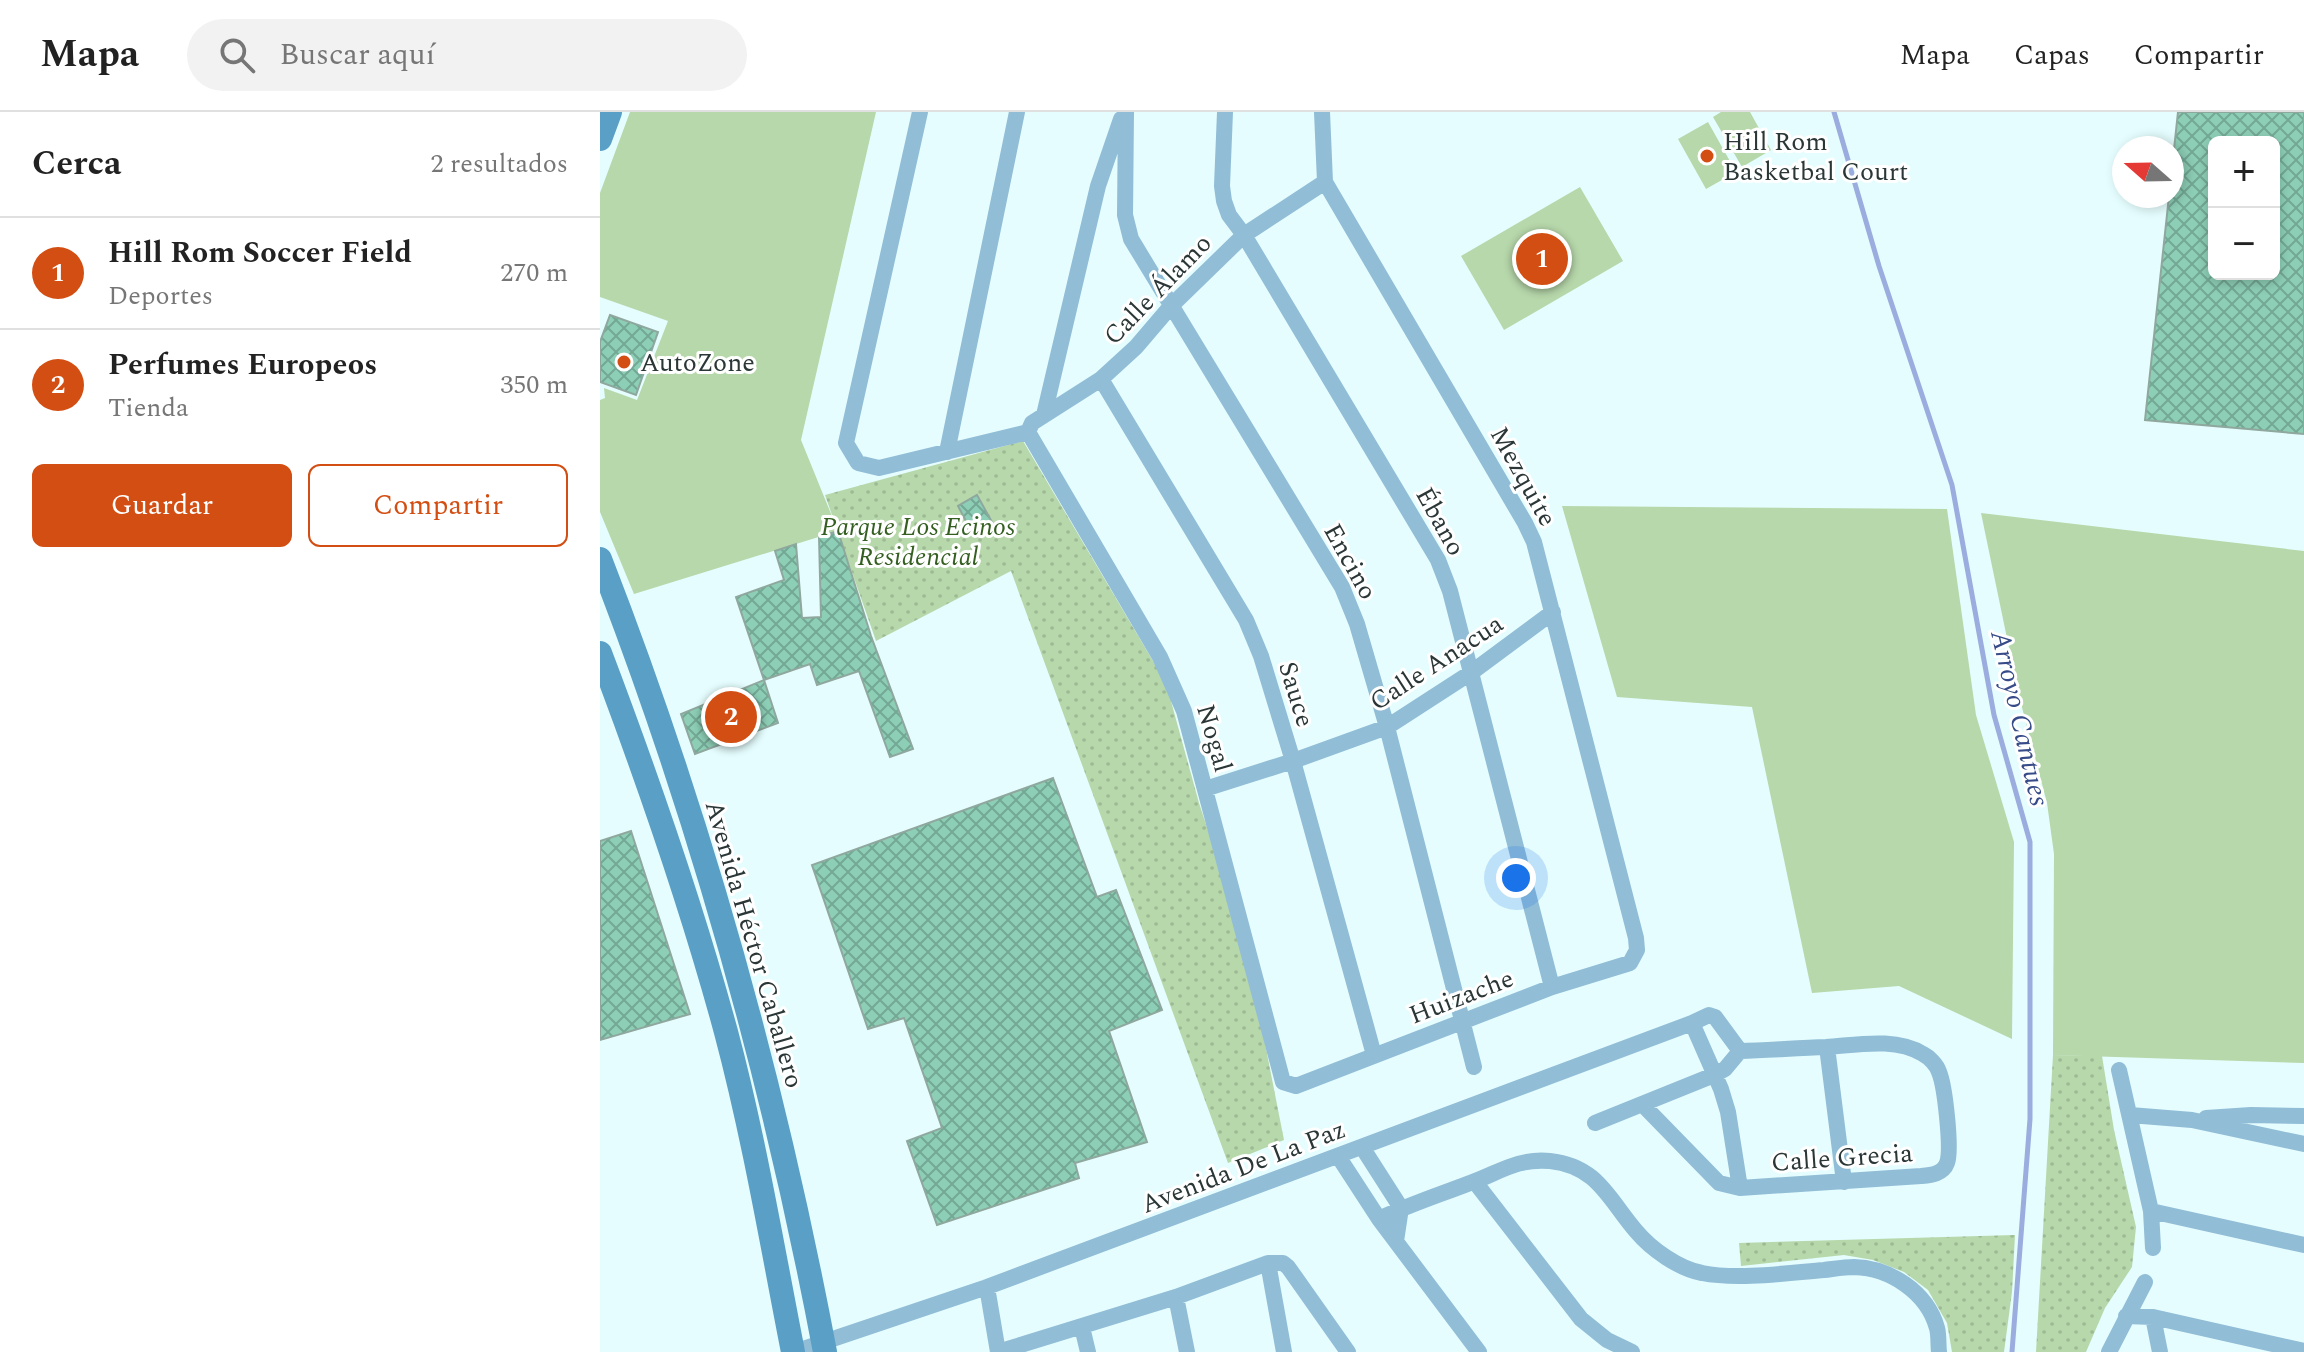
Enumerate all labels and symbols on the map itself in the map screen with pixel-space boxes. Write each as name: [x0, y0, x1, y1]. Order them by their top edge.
place label: Hill Rom Basketbal Court: [1723, 122, 1908, 192]
north arrow: [2112, 136, 2184, 208]
marker: Hill Rom Basketbal Court: [1698, 147, 1716, 165]
street label: Calle Álamo: [1094, 225, 1221, 355]
pin: 1: [1516, 229, 1568, 289]
place label: AutoZone: [640, 343, 755, 383]
marker: AutoZone: [615, 353, 633, 371]
street label: Mezquite: [1479, 419, 1567, 534]
street label: Ébano: [1405, 480, 1475, 563]
park label: Parque Los Ecinos Residencial: [821, 507, 1015, 577]
street label: Encino: [1313, 516, 1387, 607]
street label: Calle Anacua: [1362, 604, 1512, 721]
water label: Arroyo Cantues: [1978, 625, 2061, 811]
street label: Sauce: [1267, 657, 1325, 732]
pin: 2: [705, 687, 757, 747]
street label: Nogal: [1185, 700, 1243, 777]
street label: Avenida Héctor Caballero: [694, 796, 814, 1093]
your location: [1496, 858, 1536, 898]
street label: Huizache: [1403, 959, 1520, 1035]
street label: Avenida De La Paz: [1135, 1109, 1352, 1224]
street label: Calle Grecia: [1770, 1133, 1915, 1183]

